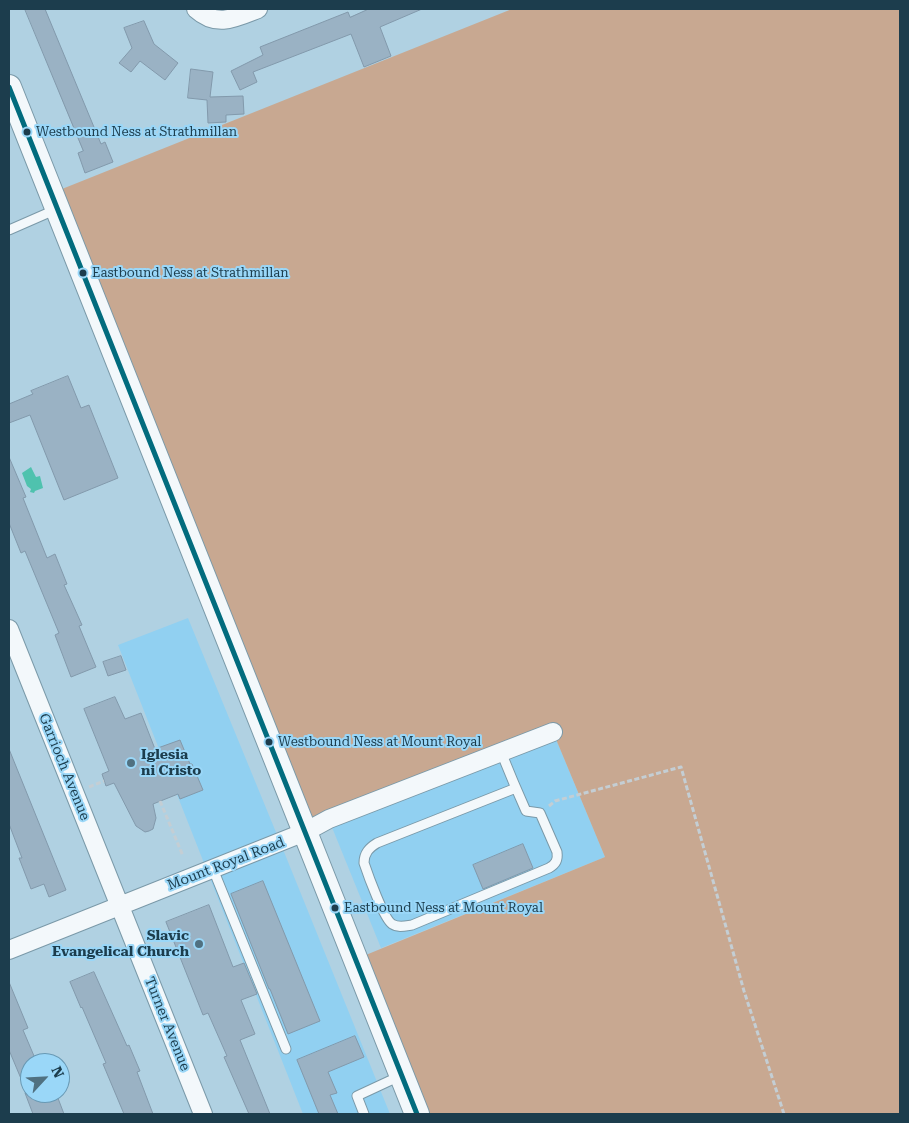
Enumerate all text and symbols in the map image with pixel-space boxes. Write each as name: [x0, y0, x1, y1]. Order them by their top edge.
place label: Westbound Ness at Strathmillan: [36, 124, 237, 140]
marker: Westbound Ness at Strathmillan: [22, 127, 32, 137]
place label: Eastbound Ness at Strathmillan: [92, 265, 289, 281]
marker: Eastbound Ness at Strathmillan: [78, 268, 88, 278]
street label: Garrioch Avenue: [35, 711, 93, 823]
place label: Westbound Ness at Mount Royal: [278, 734, 481, 750]
marker: Westbound Ness at Mount Royal: [264, 737, 274, 747]
place label: Iglesia ni Cristo: [141, 747, 201, 780]
marker: Iglesia ni Cristo: [125, 757, 137, 769]
street label: Mount Royal Road: [165, 834, 287, 894]
place label: Eastbound Ness at Mount Royal: [344, 900, 543, 916]
marker: Eastbound Ness at Mount Royal: [330, 903, 340, 913]
place label: Slavic Evangelical Church: [52, 928, 189, 960]
marker: Slavic Evangelical Church: [193, 938, 205, 950]
street label: Turner Avenue: [140, 975, 194, 1073]
north arrow: [20, 1053, 70, 1103]
text: N: [48, 1064, 67, 1080]

